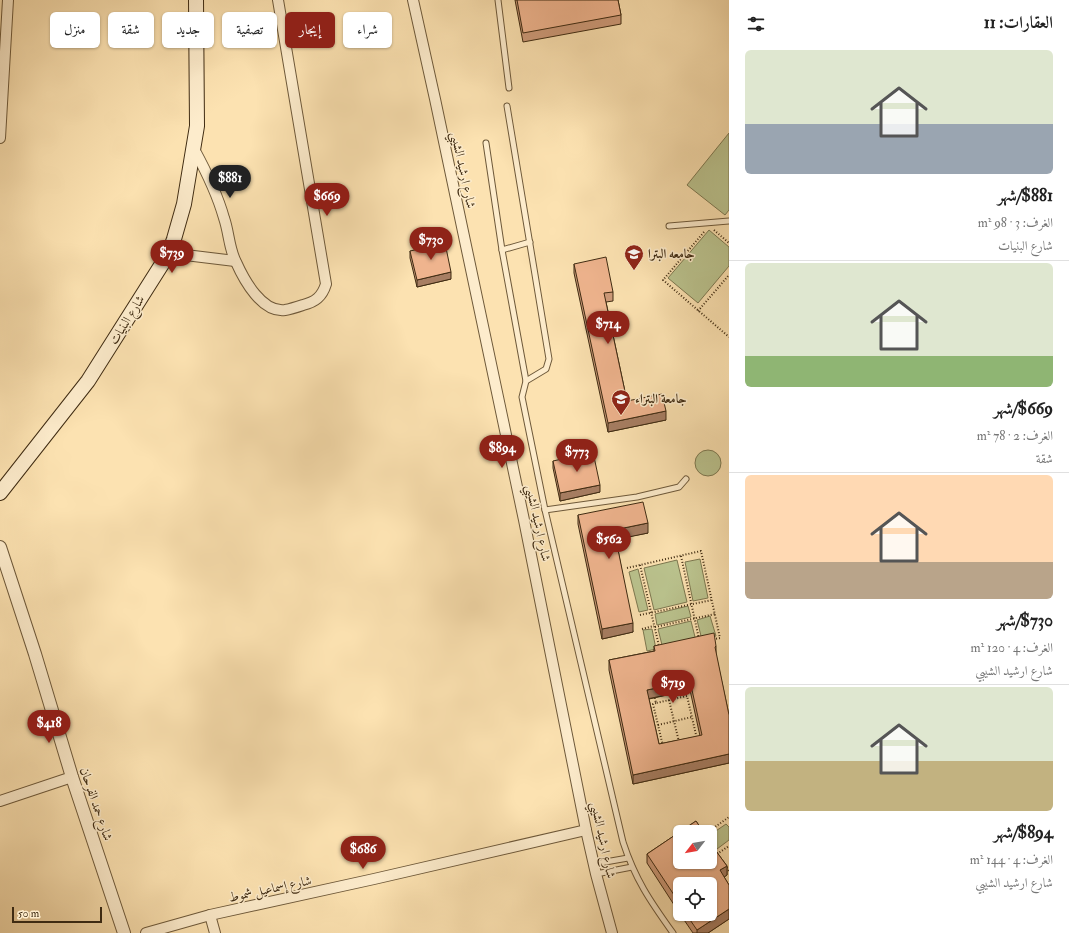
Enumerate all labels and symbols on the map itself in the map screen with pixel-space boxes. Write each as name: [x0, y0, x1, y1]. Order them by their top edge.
street label: شارع ارشيد الشيبي: [444, 130, 479, 210]
pin: $881: [206, 165, 254, 199]
pin: $669: [303, 183, 351, 217]
pin: $730: [407, 227, 455, 261]
pin: $739: [148, 240, 196, 274]
school or university icon: جامعه البترا: [623, 243, 645, 271]
place label: جامعه البترا: [648, 246, 695, 262]
street label: شارع البنيات: [106, 292, 151, 349]
pin: $714: [584, 311, 632, 345]
school or university icon: جامعة البتراء: [610, 388, 632, 416]
place label: جامعة البتراء: [635, 391, 687, 407]
pin: $894: [478, 435, 526, 469]
pin: $773: [553, 439, 601, 473]
street label: شارع ارشيد الشيبي: [519, 483, 554, 563]
pin: $562: [585, 526, 633, 560]
pin: $719: [649, 670, 697, 704]
pin: $418: [25, 710, 73, 744]
street label: شارع حمد الفرحان: [73, 765, 116, 844]
street label: شارع ارشيد الشيبي: [584, 800, 619, 880]
north arrow: [673, 825, 717, 869]
pin: $686: [339, 836, 387, 870]
street label: شارع إسماعيل شموط: [227, 872, 314, 909]
scale bar: [12, 905, 102, 924]

